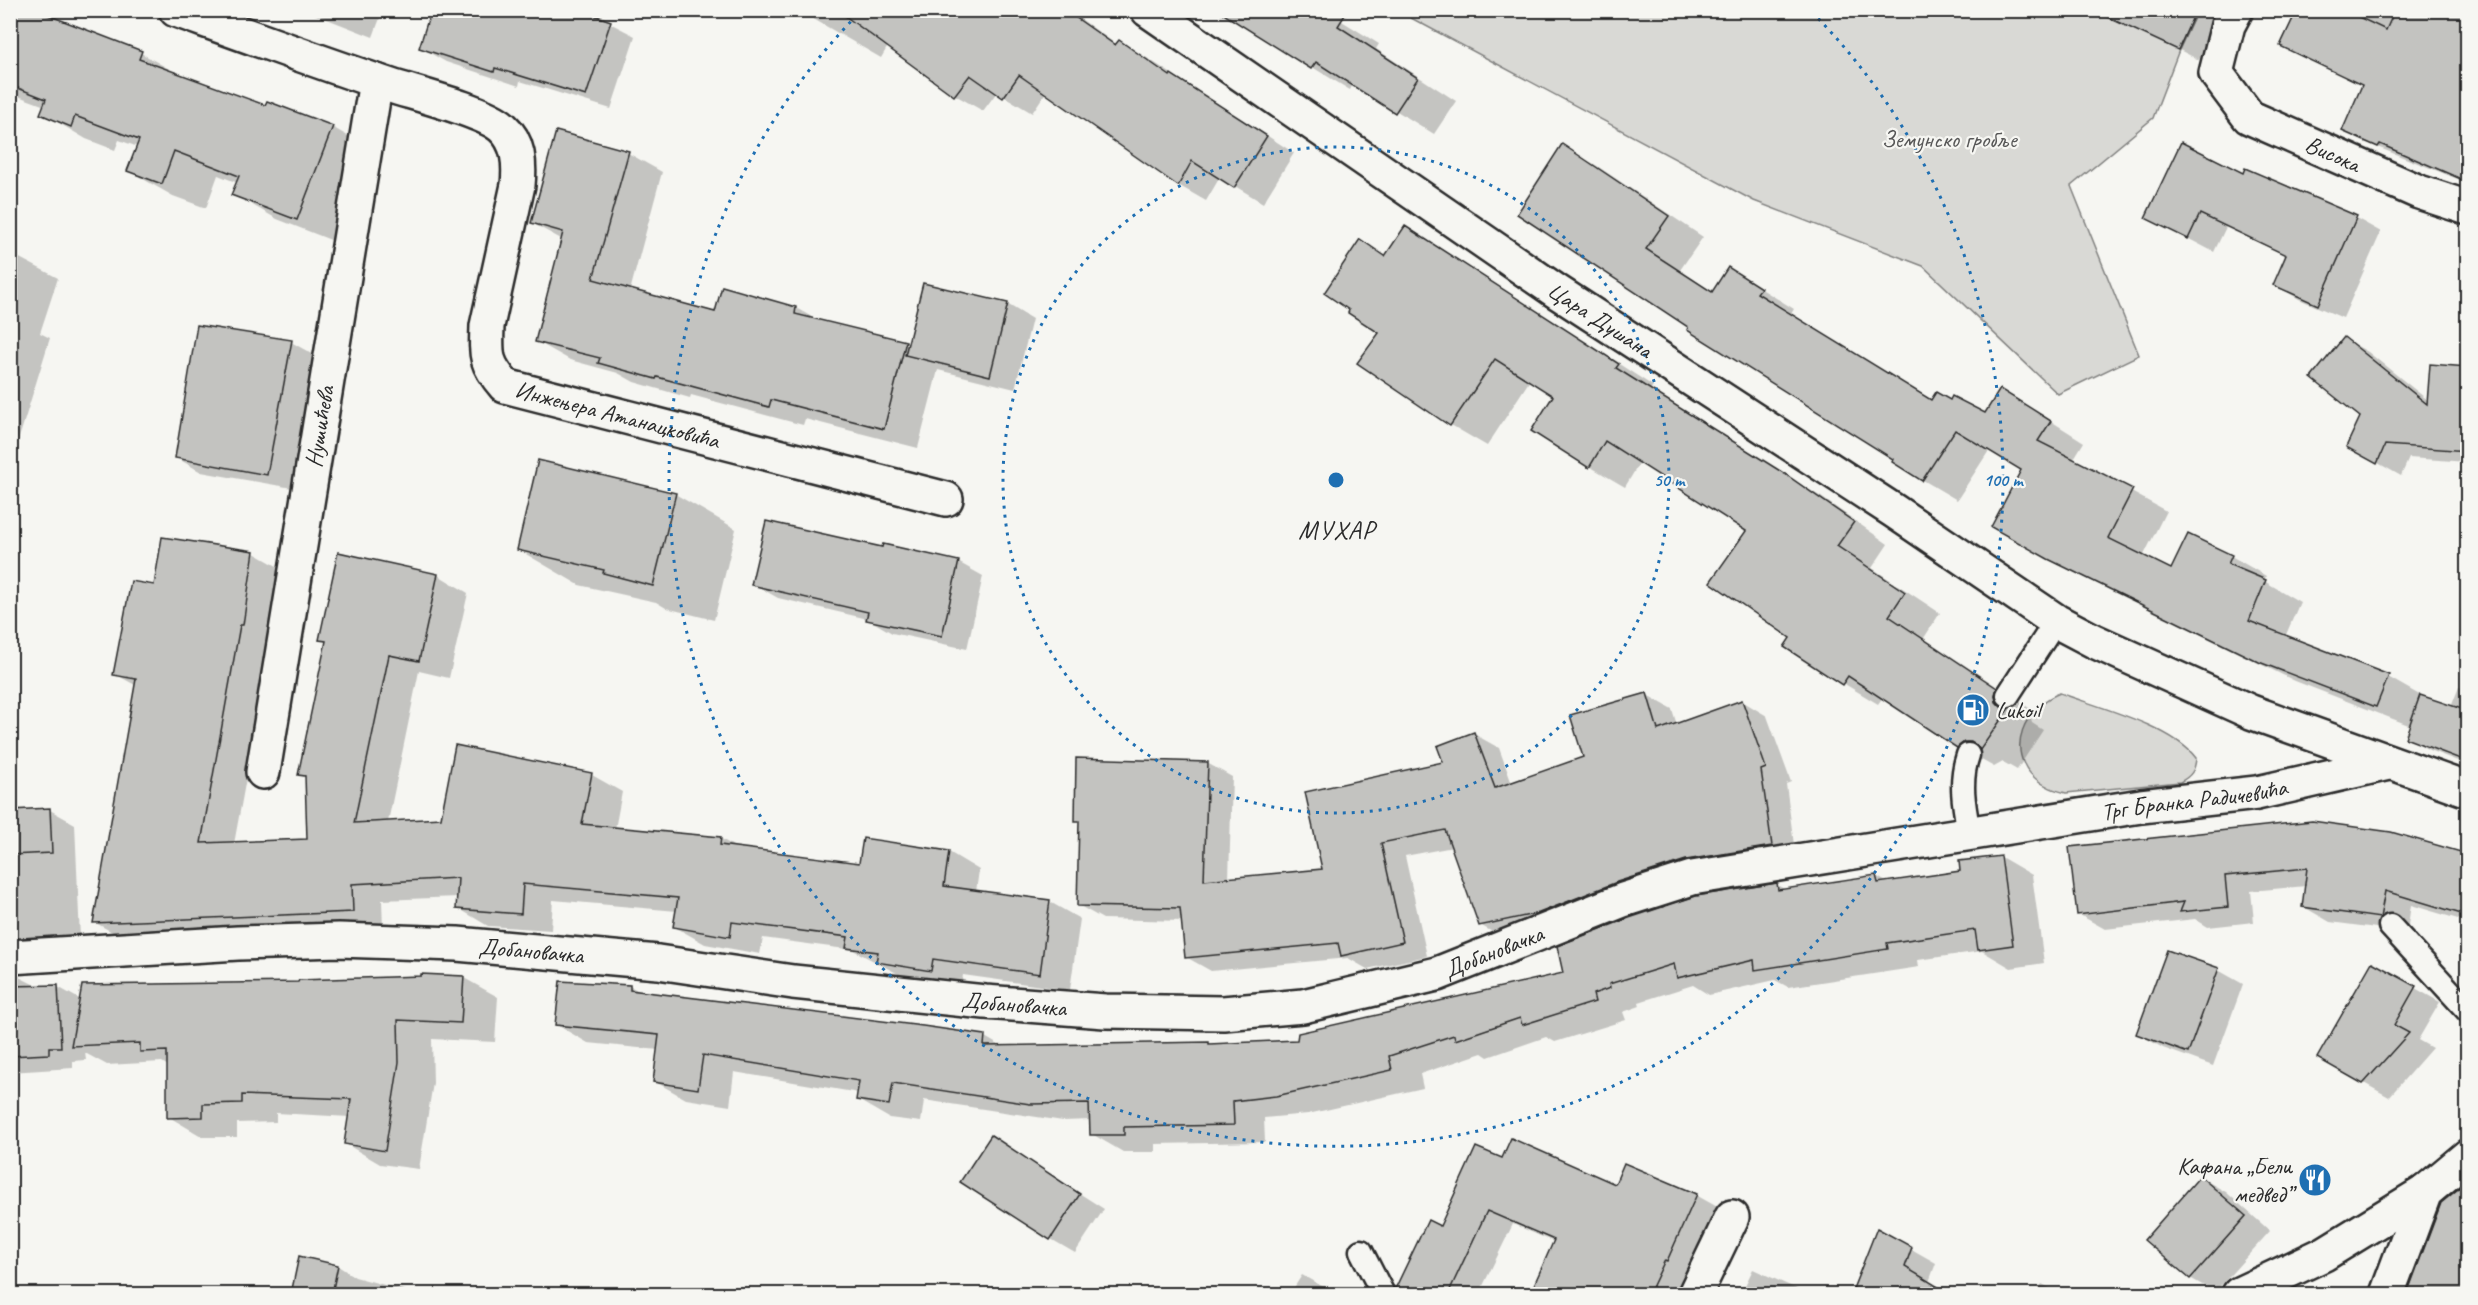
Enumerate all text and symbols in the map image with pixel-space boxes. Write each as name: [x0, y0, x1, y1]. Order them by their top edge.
park label: Земунско гробље: [1882, 124, 2019, 154]
street label: Висока: [2301, 129, 2367, 180]
street label: Цара Душана: [1542, 275, 1659, 366]
street label: Инжењера Атанацковића: [512, 374, 724, 456]
street label: Нушићева: [298, 382, 341, 469]
text: 50 m: [1654, 469, 1686, 491]
text: 100 m: [1984, 469, 2024, 491]
centre of rings: [1326, 470, 1346, 490]
district label: МУХАР: [1298, 514, 1378, 547]
fuel station icon: Lukoil: [1955, 692, 1991, 728]
place label: Lukoil: [1996, 695, 2044, 725]
street label: Трг Бранка Радичевића: [2099, 771, 2291, 827]
street label: Добановачка: [1439, 918, 1549, 985]
street label: Добановачка: [478, 931, 586, 970]
street label: Добановачка: [960, 985, 1069, 1023]
place label: Кафана „Бели медвед”: [2177, 1151, 2298, 1209]
restaurant icon: Кафана „Бели медвед”: [2297, 1162, 2333, 1198]

